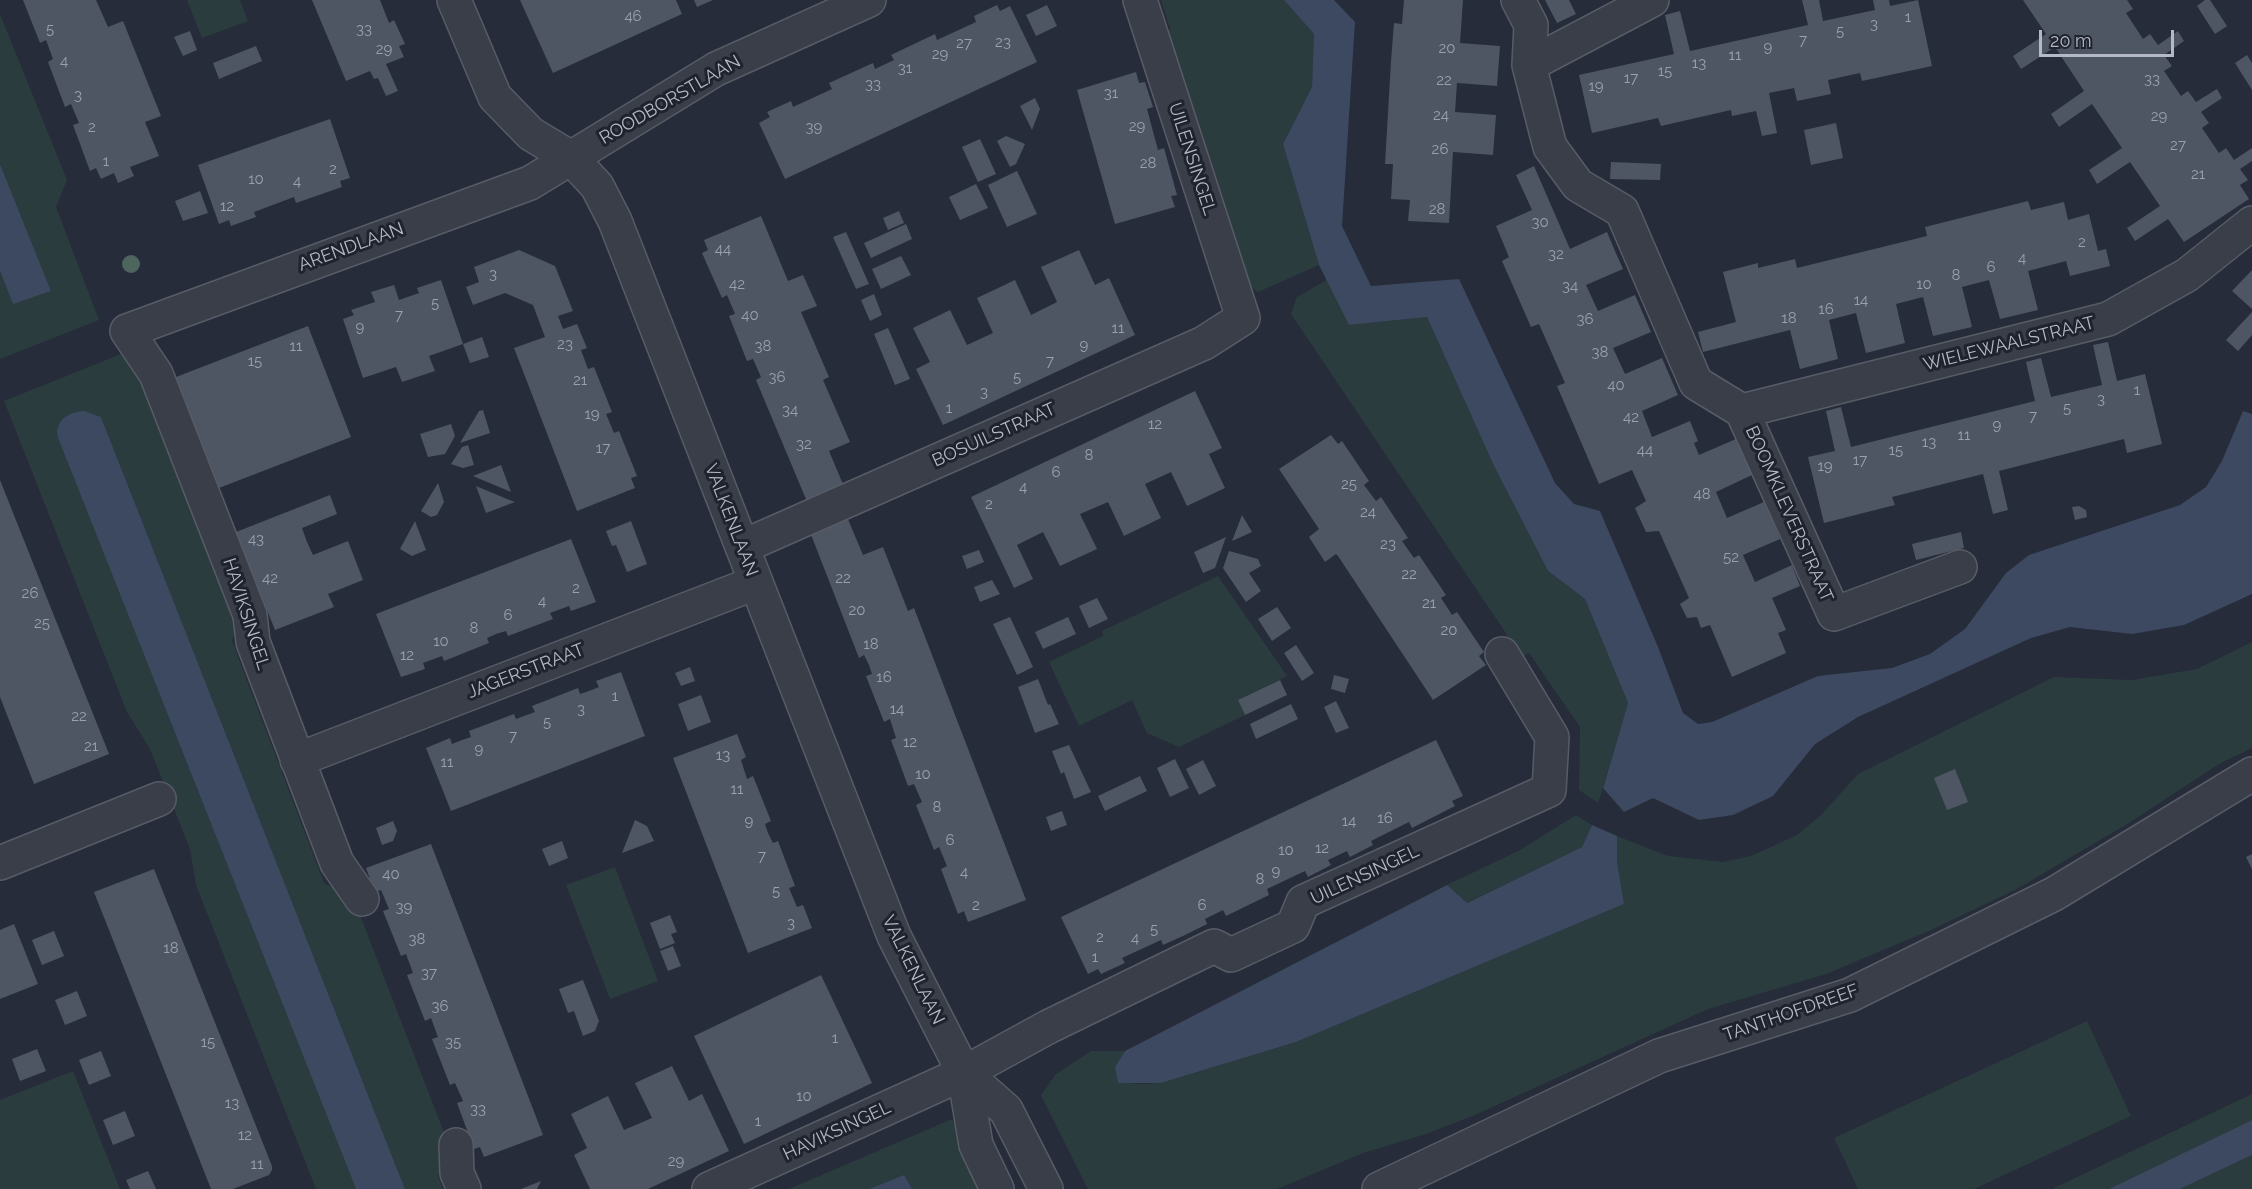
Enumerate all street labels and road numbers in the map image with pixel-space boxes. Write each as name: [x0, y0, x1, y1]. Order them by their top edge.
street label: ROODBORSTLAAN: [596, 51, 744, 149]
street label: UILENSINGEL: [1164, 100, 1220, 218]
street label: ARENDLAAN: [295, 218, 407, 276]
street label: WIELEWAALSTRAAT: [1921, 312, 2097, 376]
street label: BOSUILSTRAAT: [929, 398, 1059, 472]
street label: BOOMKLEVERSTRAAT: [1740, 423, 1838, 605]
street label: VALKENLAAN: [700, 461, 762, 579]
street label: HAVIKSINGEL: [218, 555, 274, 673]
street label: JAGERSTRAAT: [465, 639, 587, 703]
street label: UILENSINGEL: [1307, 840, 1423, 910]
street label: VALKENLAAN: [877, 912, 949, 1028]
street label: TANTHOFDREEF: [1721, 980, 1861, 1046]
street label: HAVIKSINGEL: [780, 1097, 894, 1165]

